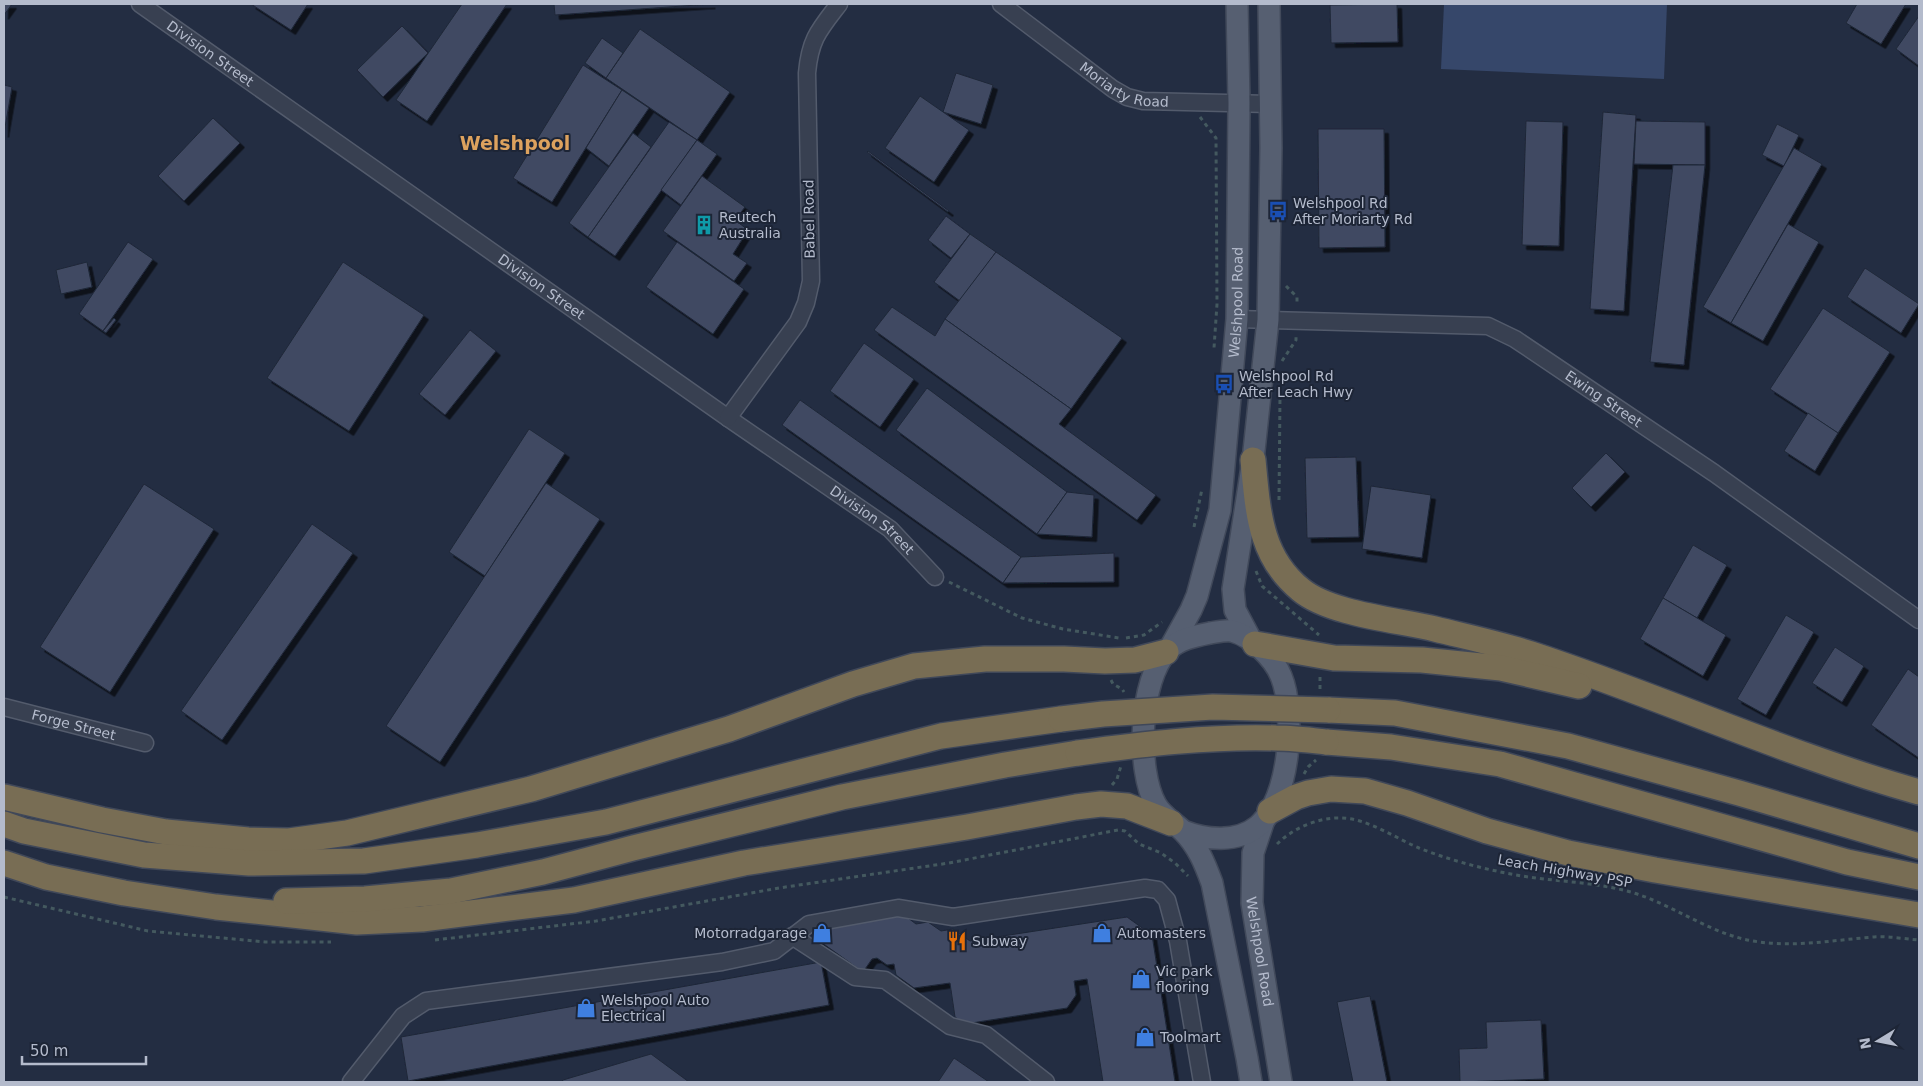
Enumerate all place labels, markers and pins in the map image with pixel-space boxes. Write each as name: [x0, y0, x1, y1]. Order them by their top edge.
place label: Welshpool Rd After Moriarty Rd: [1293, 195, 1413, 227]
bus stop icon: Welshpool Rd After Moriarty Rd: [1267, 200, 1289, 222]
place label: Reutech Australia: [719, 209, 781, 241]
building icon: Reutech Australia: [693, 214, 715, 236]
place label: Welshpool Rd After Leach Hwy: [1239, 368, 1353, 400]
bus stop icon: Welshpool Rd After Leach Hwy: [1213, 373, 1235, 395]
shop icon: Motorradgarage: [811, 922, 833, 944]
shop icon: Automasters: [1091, 922, 1113, 944]
place label: Motorradgarage: [694, 925, 807, 941]
place label: Automasters: [1117, 925, 1206, 941]
restaurant icon: Subway: [946, 930, 968, 952]
place label: Subway: [972, 933, 1027, 949]
place label: Vic park flooring: [1156, 963, 1214, 995]
shop icon: Vic park flooring: [1130, 968, 1152, 990]
place label: Welshpool Auto Electrical: [601, 992, 710, 1024]
shop icon: Welshpool Auto Electrical: [575, 997, 597, 1019]
shop icon: Toolmart: [1134, 1026, 1156, 1048]
place label: Toolmart: [1159, 1029, 1221, 1045]

